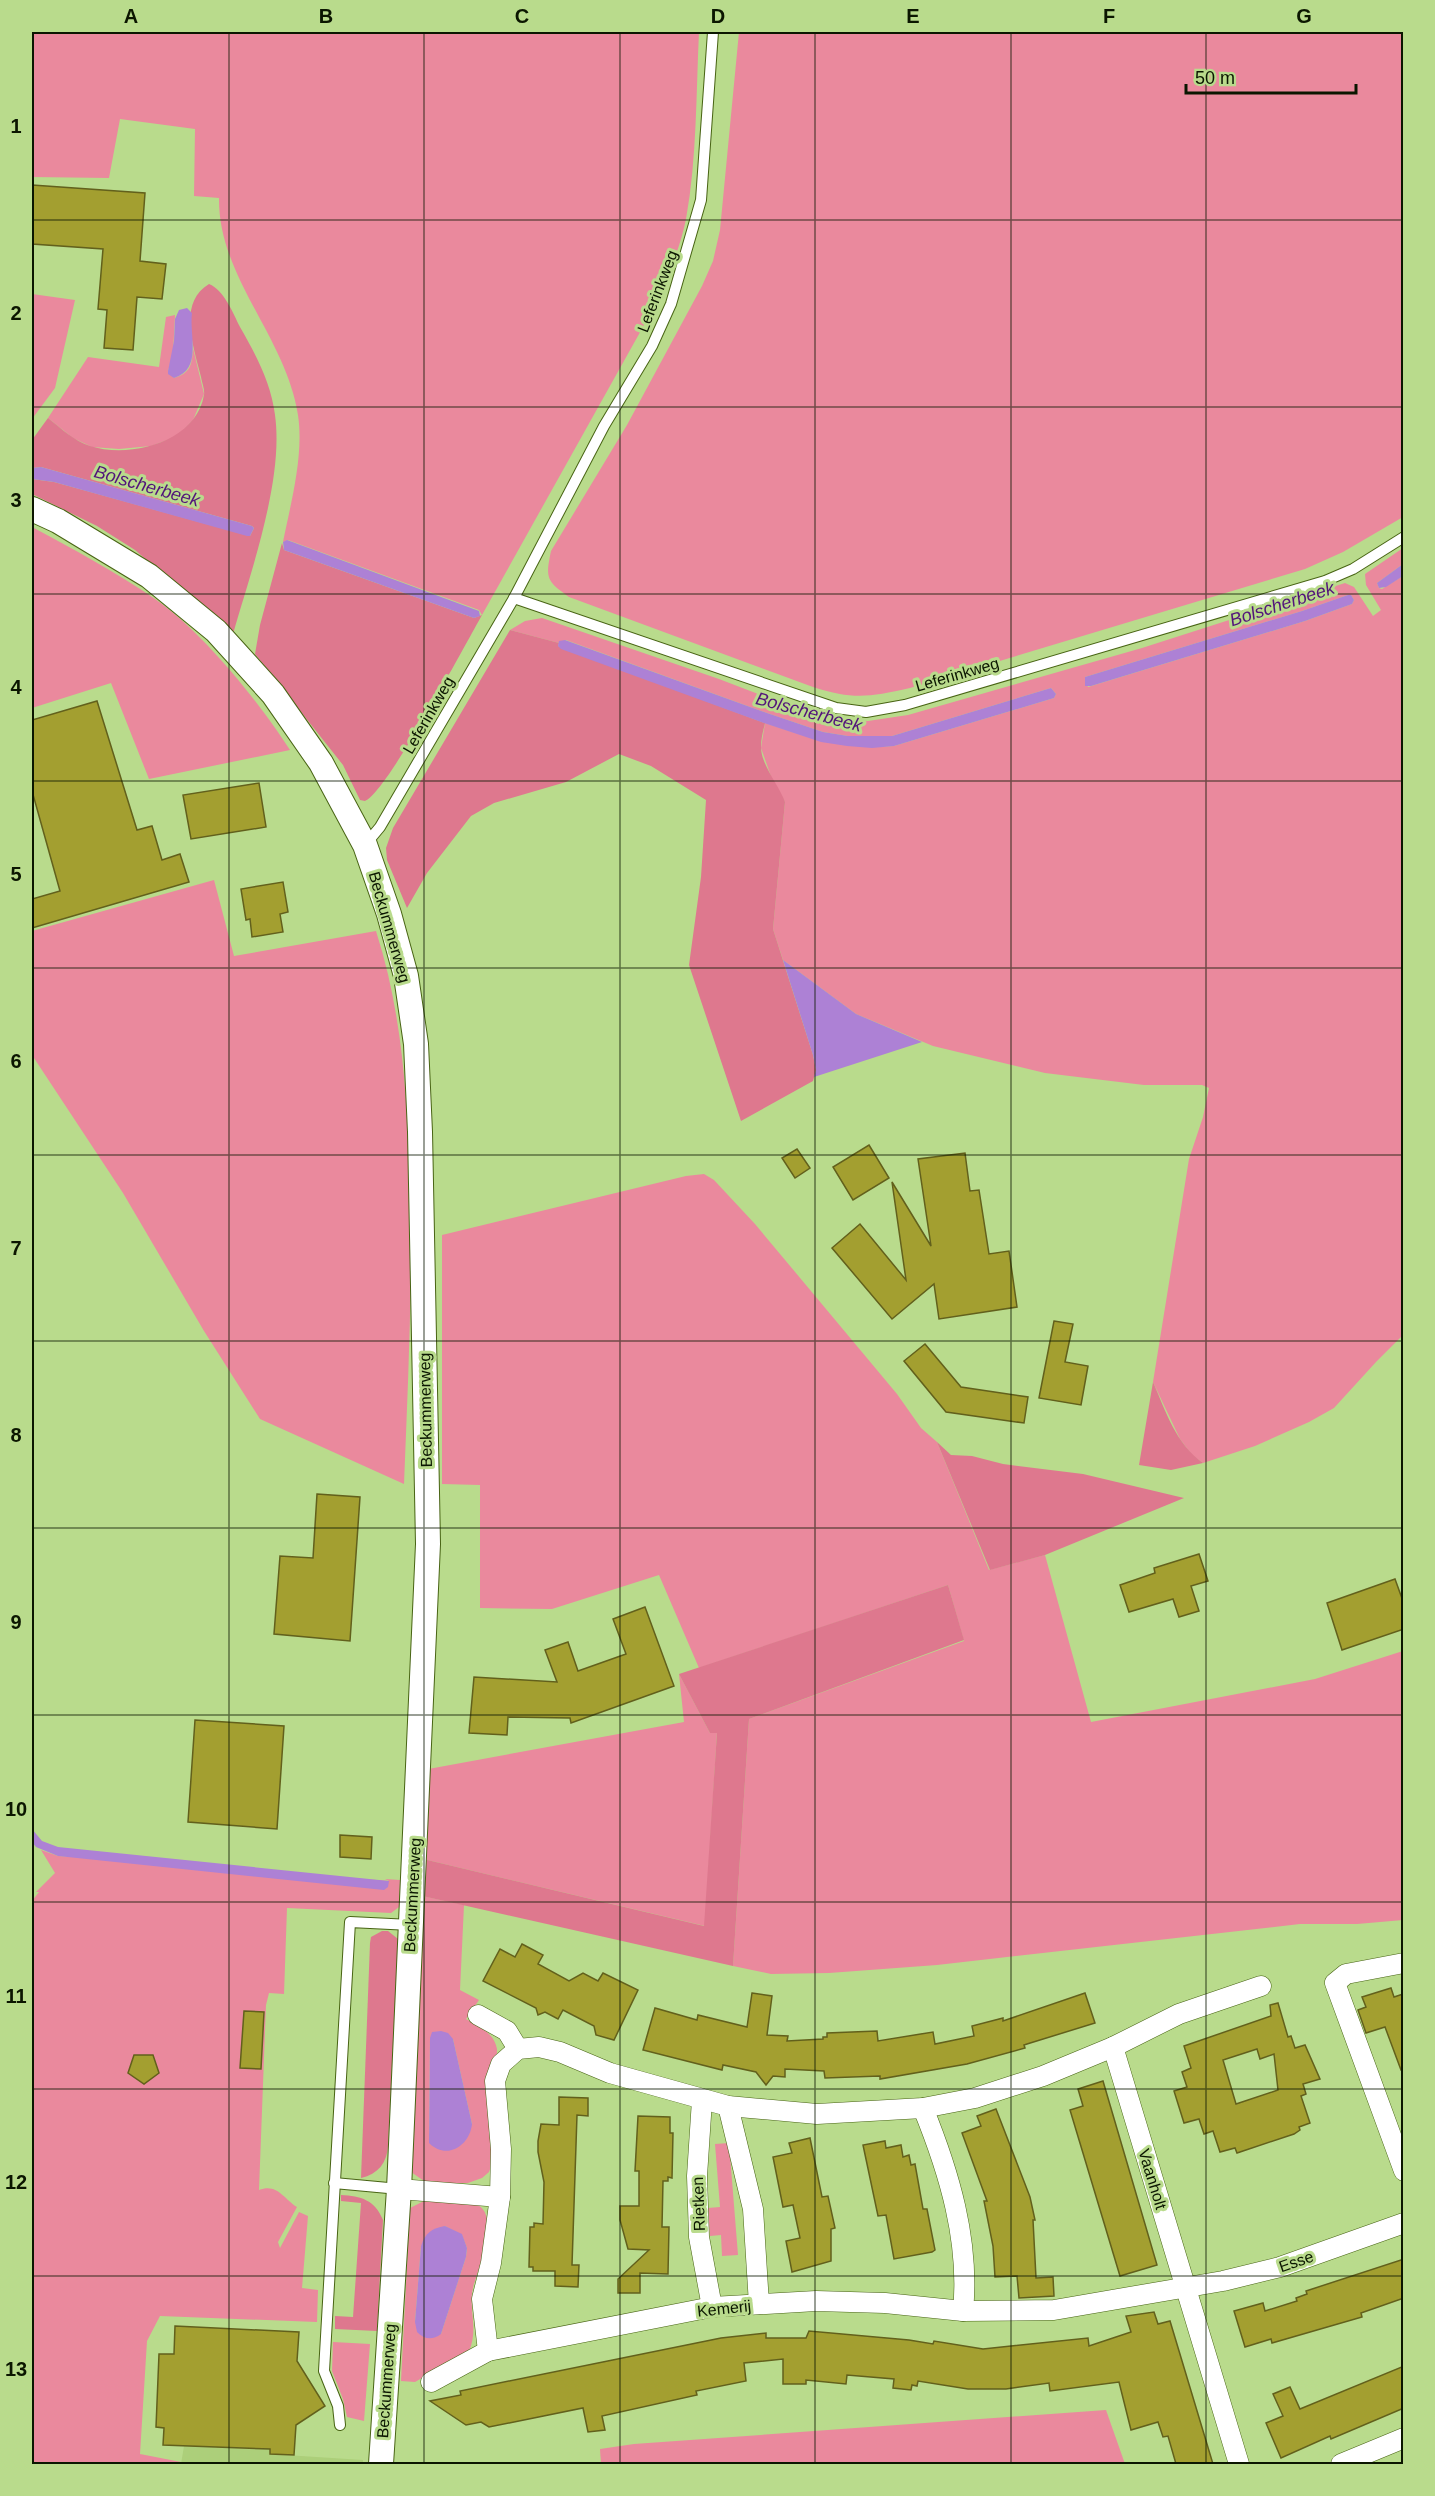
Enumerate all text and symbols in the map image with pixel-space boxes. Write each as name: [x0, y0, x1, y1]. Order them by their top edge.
text: A: [124, 5, 138, 27]
text: B: [319, 5, 333, 27]
text: C: [515, 5, 529, 27]
text: D: [711, 5, 725, 27]
text: E: [906, 5, 920, 27]
text: F: [1103, 5, 1115, 27]
text: G: [1296, 5, 1312, 27]
scale bar: [1186, 57, 1356, 95]
text: 50 m: [1195, 68, 1235, 88]
text: 1: [10, 115, 22, 137]
street label: Leferinkweg: [634, 248, 681, 335]
text: 2: [10, 302, 22, 324]
water label: Bolscherbeek: [92, 461, 203, 511]
text: 3: [10, 489, 22, 511]
water label: Bolscherbeek: [1227, 577, 1338, 630]
street label: Leferinkweg: [913, 654, 1001, 695]
street label: Leferinkweg: [400, 674, 457, 757]
text: 4: [10, 676, 22, 698]
water label: Bolscherbeek: [754, 688, 865, 736]
text: 5: [10, 863, 22, 885]
street label: Beckummerweg: [366, 870, 413, 985]
text: 6: [10, 1050, 22, 1072]
text: 7: [10, 1237, 22, 1259]
street label: Beckummerweg: [416, 1353, 435, 1467]
text: 8: [10, 1424, 22, 1446]
text: 9: [10, 1611, 22, 1633]
text: 10: [5, 1798, 27, 1820]
street label: Beckummerweg: [401, 1837, 424, 1953]
text: 11: [5, 1985, 27, 2007]
street label: Vaanholt: [1135, 2147, 1170, 2212]
text: 12: [5, 2171, 27, 2193]
street label: Rietken: [689, 2177, 708, 2231]
street label: Esse: [1277, 2248, 1316, 2275]
street label: Kemerij: [696, 2297, 752, 2320]
street label: Beckummerweg: [374, 2323, 399, 2439]
text: 13: [5, 2358, 27, 2380]

